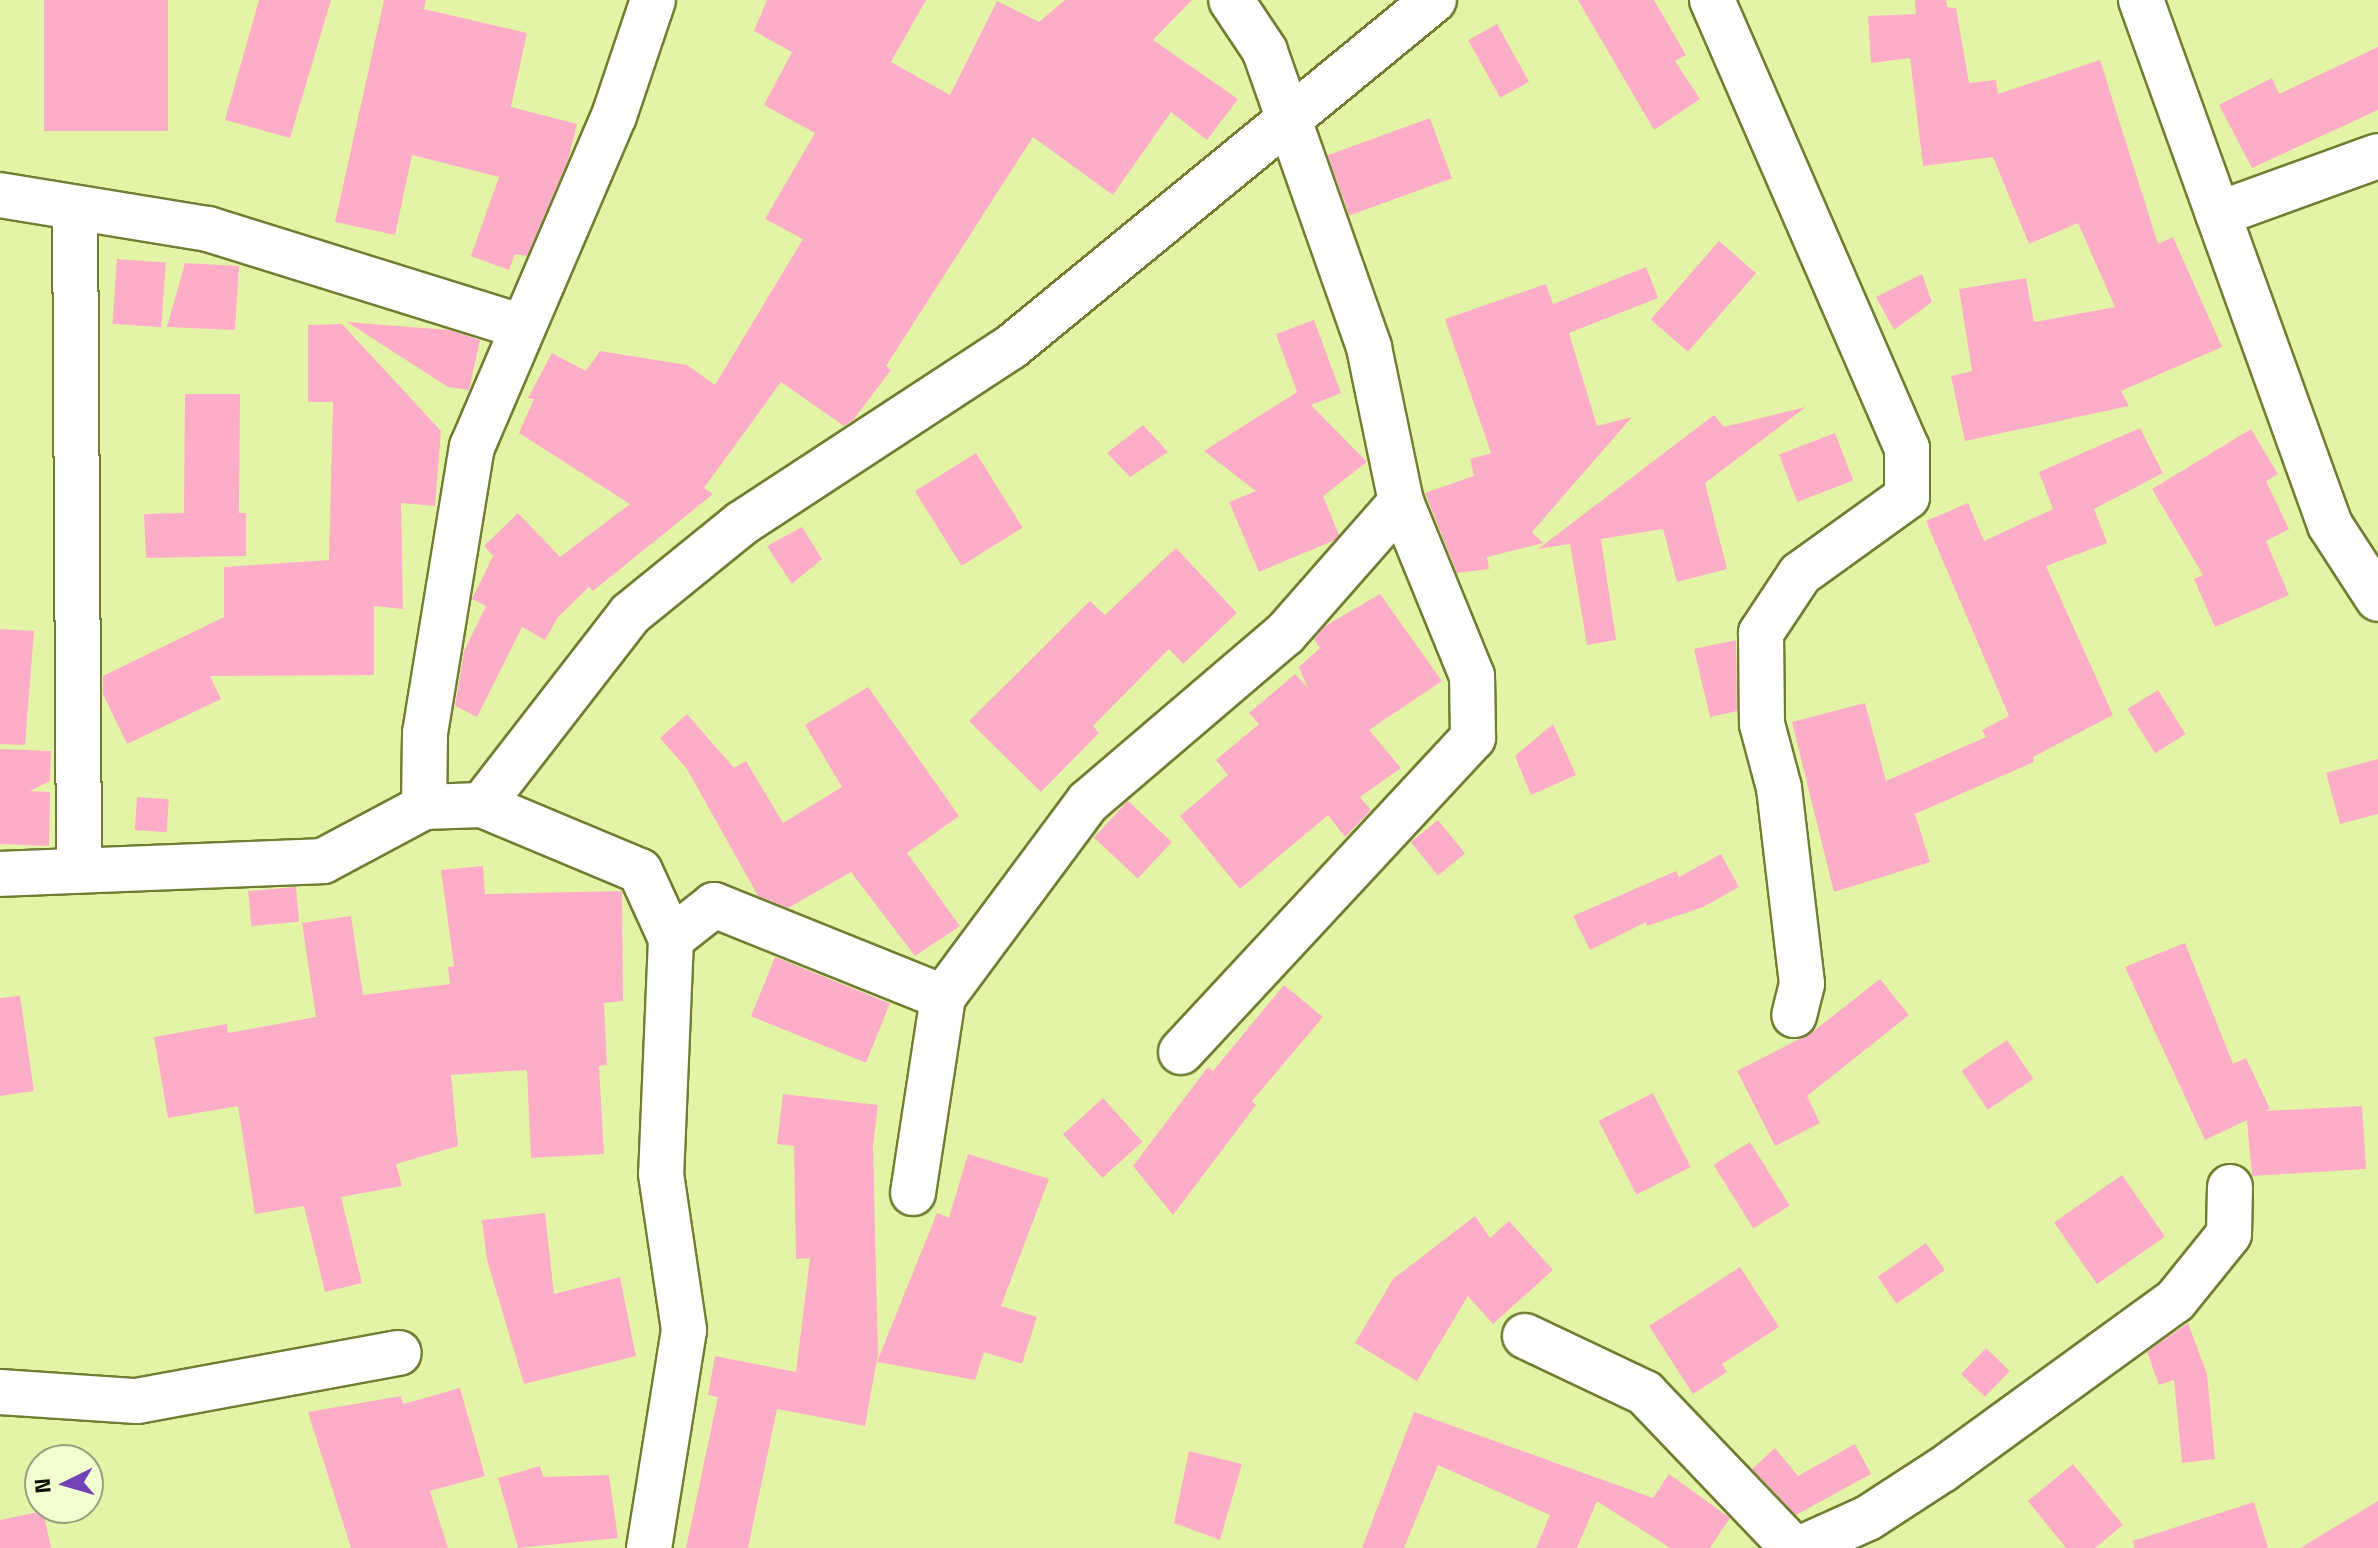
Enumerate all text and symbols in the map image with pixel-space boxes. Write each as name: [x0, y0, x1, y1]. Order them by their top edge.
north arrow: [24, 1444, 104, 1524]
text: N: [24, 1477, 60, 1495]

